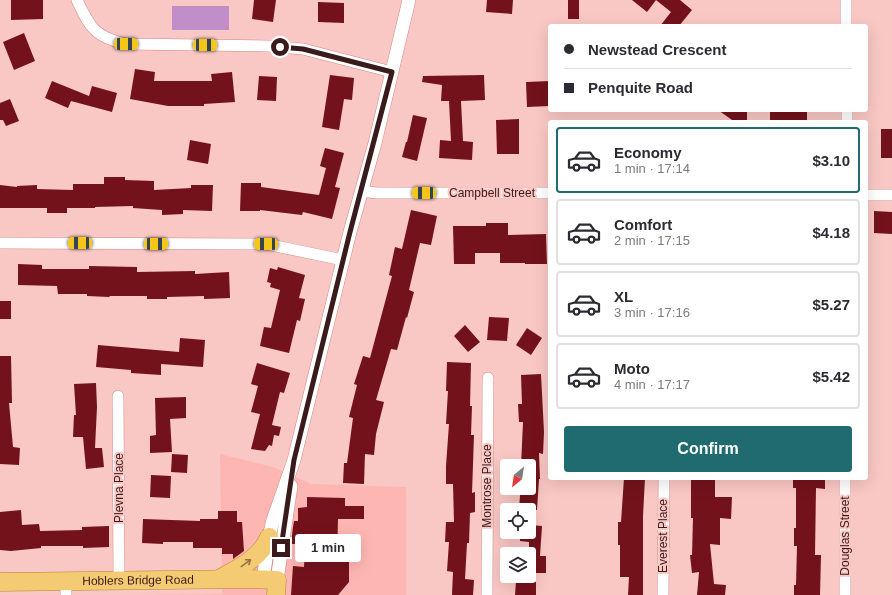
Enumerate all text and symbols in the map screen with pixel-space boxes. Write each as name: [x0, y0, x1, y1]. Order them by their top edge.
car: [114, 38, 138, 50]
route start: [271, 38, 289, 56]
car: [193, 39, 217, 51]
text: Newstead Crescent: [588, 41, 726, 58]
text: Penquite Road: [588, 79, 693, 96]
icon: car: [566, 142, 602, 178]
text: Economy: [614, 144, 682, 161]
text: $3.10: [812, 152, 850, 169]
text: 1 min · 17:14: [614, 161, 690, 176]
street label: Campbell Street: [449, 186, 536, 200]
car: [412, 187, 436, 199]
icon: car: [566, 214, 602, 250]
text: Comfort: [614, 216, 672, 233]
text: $4.18: [812, 224, 850, 241]
text: 2 min · 17:15: [614, 233, 690, 248]
car: [68, 237, 92, 249]
car: [144, 238, 168, 250]
car: [254, 238, 278, 250]
icon: car: [566, 286, 602, 322]
text: XL: [614, 288, 633, 305]
text: $5.27: [812, 296, 850, 313]
text: 3 min · 17:16: [614, 305, 690, 320]
icon: car: [566, 358, 602, 394]
text: Moto: [614, 360, 650, 377]
text: $5.42: [812, 368, 850, 385]
text: 4 min · 17:17: [614, 377, 690, 392]
button: Confirm: [564, 426, 852, 472]
street label: Montrose Place: [480, 444, 494, 528]
street label: Plevna Place: [112, 453, 126, 523]
north arrow: [500, 459, 536, 495]
map controls: [500, 459, 536, 583]
street label: Douglas Street: [838, 496, 852, 576]
street label: Everest Place: [656, 499, 670, 573]
button: locate: [500, 503, 536, 539]
callout: 1 min: [295, 534, 361, 562]
route end: [272, 539, 290, 557]
text: 1 min: [311, 540, 345, 555]
button: layers: [500, 547, 536, 583]
one-way arrow: [241, 559, 252, 567]
street label: Hoblers Bridge Road: [82, 573, 194, 588]

